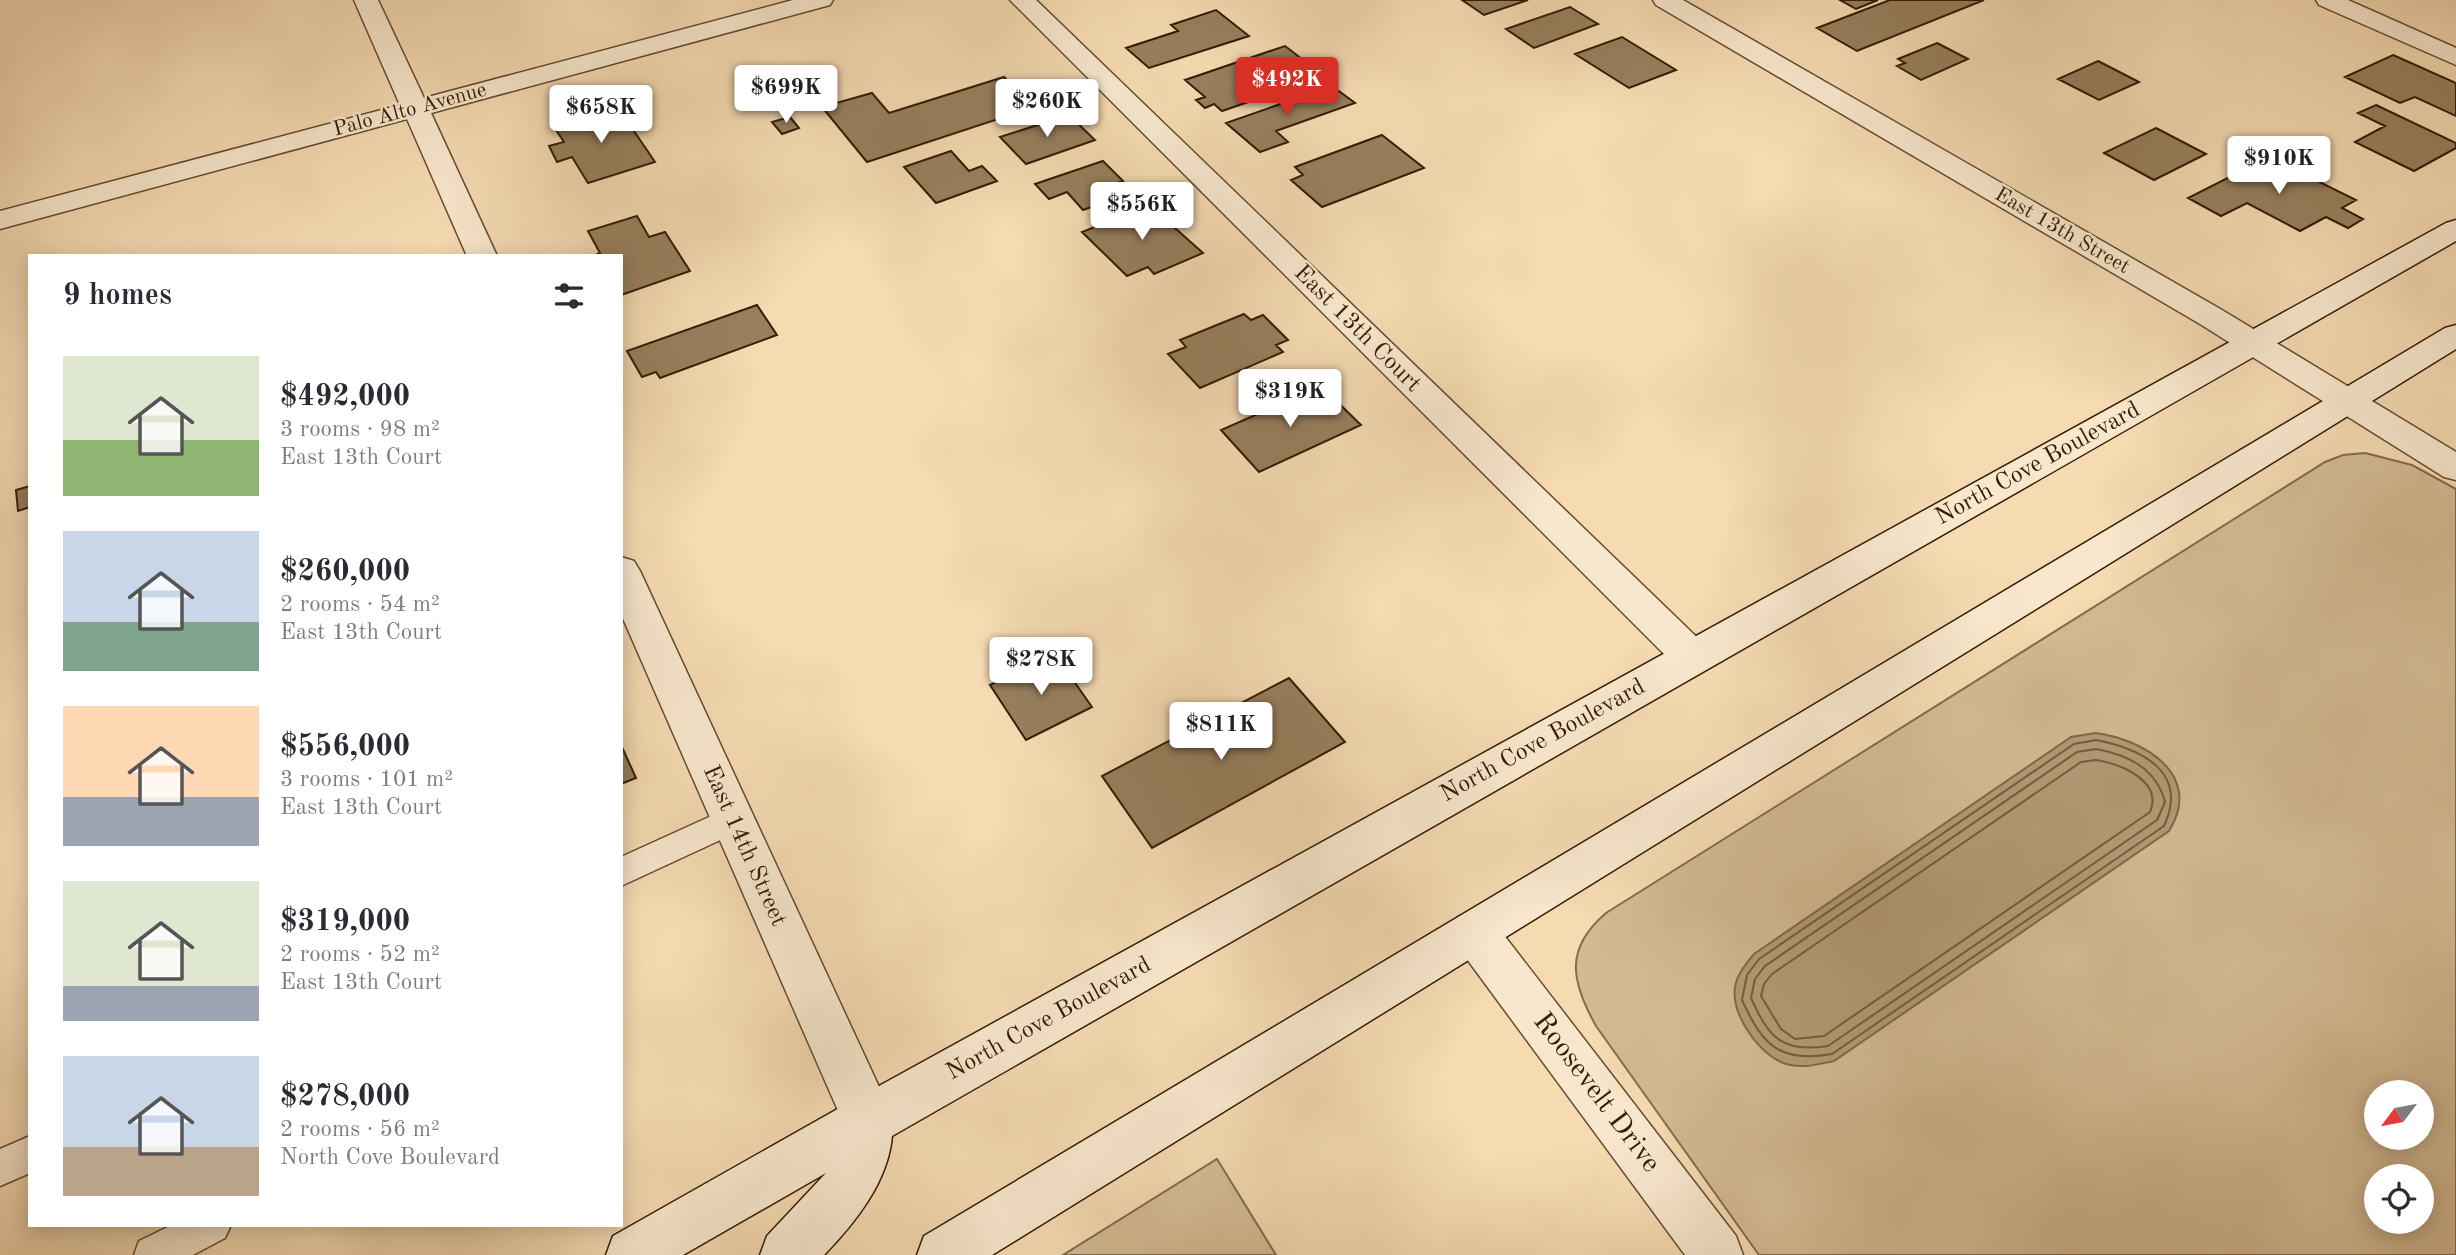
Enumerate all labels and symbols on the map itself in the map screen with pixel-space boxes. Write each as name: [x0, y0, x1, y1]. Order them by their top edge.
pin: $492K: [1238, 58, 1336, 117]
pin: $699K: [737, 66, 835, 125]
street label: Palo Alto Avenue: [331, 79, 489, 141]
pin: $260K: [998, 80, 1096, 139]
pin: $658K: [552, 86, 650, 145]
pin: $910K: [2230, 136, 2328, 196]
pin: $556K: [1093, 182, 1191, 242]
street label: East 13th Street: [1991, 184, 2133, 278]
street label: East 13th Court: [1289, 261, 1425, 397]
pin: $319K: [1241, 370, 1339, 429]
street label: North Cove Boulevard: [1932, 398, 2144, 530]
pin: $278K: [992, 638, 1090, 697]
street label: North Cove Boulevard: [1437, 675, 1649, 807]
pin: $811K: [1172, 702, 1270, 762]
street label: East 14th Street: [698, 762, 790, 930]
street label: North Cove Boulevard: [943, 953, 1155, 1085]
street label: Roosevelt Drive: [1527, 1008, 1665, 1178]
north arrow: [2364, 1080, 2434, 1150]

